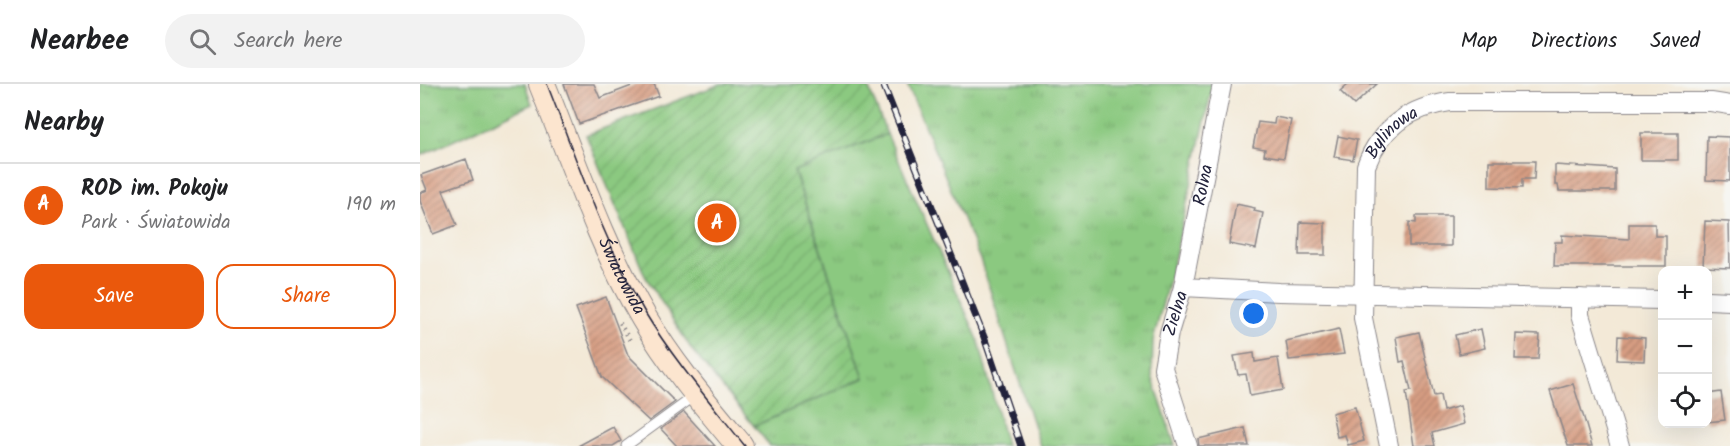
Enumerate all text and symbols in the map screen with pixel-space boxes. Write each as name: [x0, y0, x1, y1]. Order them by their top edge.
search box: [165, 14, 585, 68]
text: Nearbee: [30, 19, 129, 64]
text: Search here: [234, 24, 342, 59]
icon: search: [186, 25, 219, 58]
text: Map: [1461, 25, 1497, 58]
text: Directions: [1530, 25, 1617, 58]
text: Saved: [1650, 25, 1700, 58]
street label: Bylinowa: [1358, 99, 1424, 164]
text: Nearby: [24, 102, 104, 144]
street label: Rolna: [1186, 162, 1222, 208]
text: ROD im. Pokoju: [81, 172, 228, 207]
text: A: [37, 189, 50, 221]
text: 190 m: [346, 189, 396, 221]
pin: A: [698, 200, 736, 246]
text: Park · Światowida: [81, 207, 231, 239]
street label: Światowida: [589, 233, 652, 321]
button: Save: [24, 264, 204, 329]
button: Share: [216, 264, 396, 329]
map controls: [1658, 266, 1712, 428]
button: +: [1658, 266, 1712, 320]
street label: Zielna: [1156, 287, 1197, 340]
your location: [1239, 299, 1268, 328]
button: −: [1658, 320, 1712, 374]
button: locate: [1658, 374, 1712, 428]

